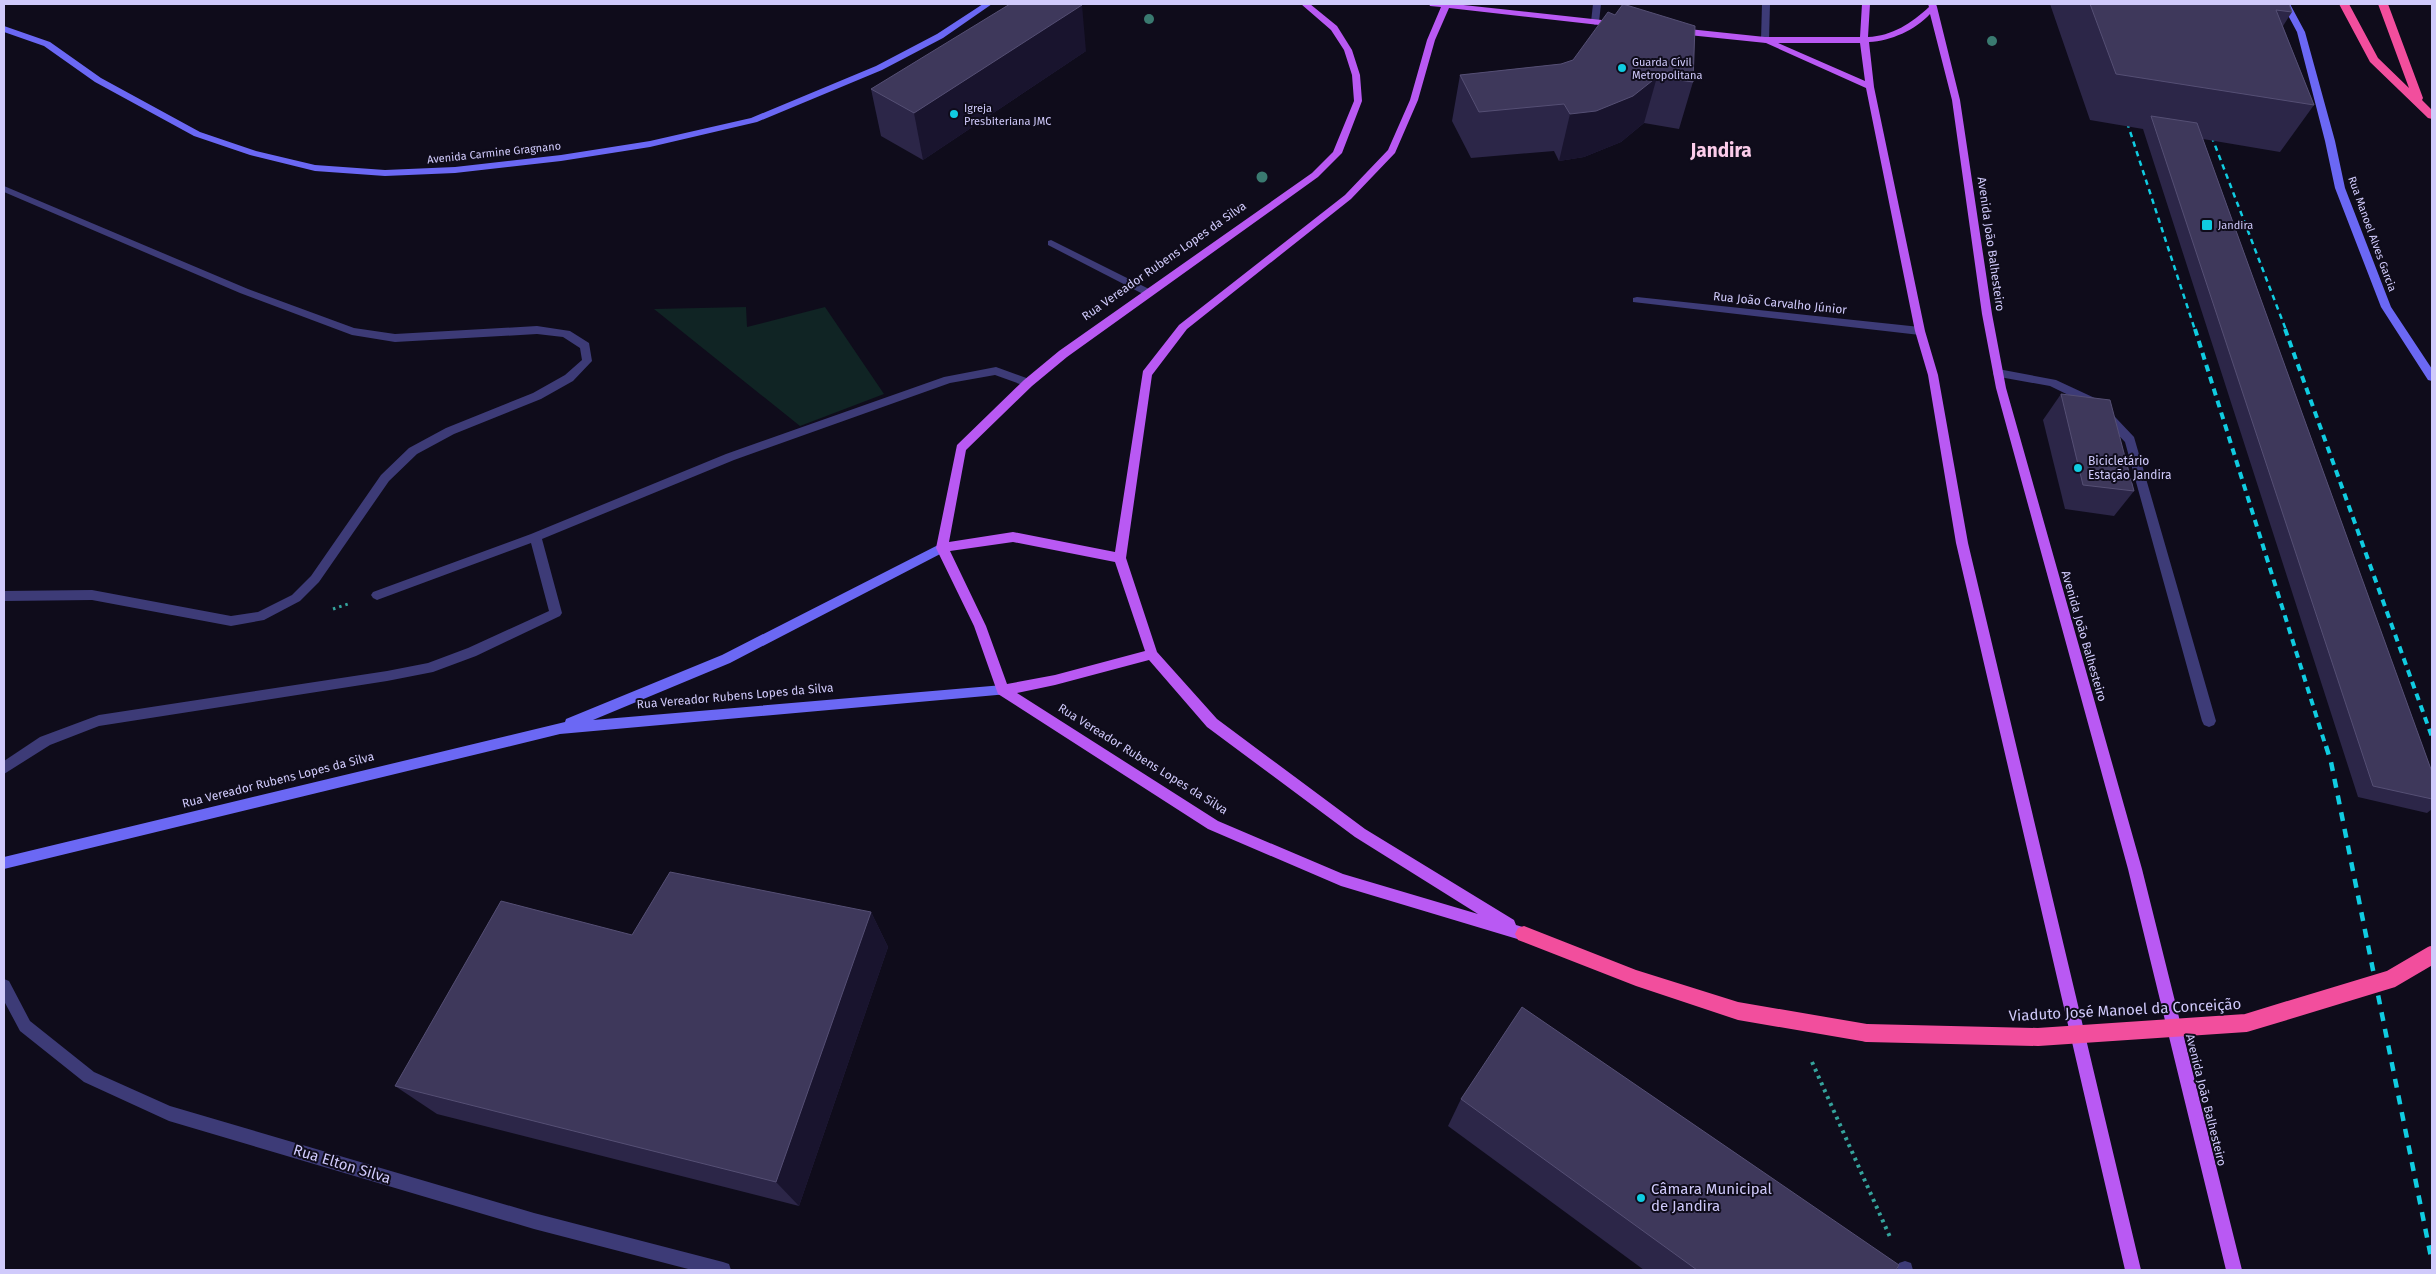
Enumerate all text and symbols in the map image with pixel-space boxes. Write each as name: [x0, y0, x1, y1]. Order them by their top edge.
place label: Guarda Cívil Metropolitana: [1632, 56, 1702, 82]
marker: Guarda Cívil Metropolitana: [1616, 62, 1628, 74]
place label: Igreja Presbiteriana JMC: [964, 102, 1051, 128]
marker: Igreja Presbiteriana JMC: [948, 108, 960, 120]
district label: Jandira: [1689, 139, 1752, 162]
street label: Avenida Carmine Gragnano: [426, 140, 562, 166]
street label: Rua Manoel Alves Garcia: [2345, 175, 2399, 293]
street label: Avenida João Balhesteiro: [1975, 176, 2007, 312]
street label: Rua Vereador Rubens Lopes da Silva: [1079, 199, 1249, 323]
marker: Jandira: [2200, 218, 2214, 232]
place label: Jandira: [2218, 219, 2253, 232]
street label: Rua João Carvalho Júnior: [1712, 289, 1848, 317]
place label: Bicicletário Estação Jandira: [2088, 454, 2172, 482]
marker: Bicicletário Estação Jandira: [2072, 462, 2084, 474]
street label: Avenida João Balhesteiro: [2059, 569, 2109, 703]
street label: Rua Vereador Rubens Lopes da Silva: [636, 680, 834, 712]
street label: Rua Vereador Rubens Lopes da Silva: [1056, 701, 1230, 817]
street label: Rua Vereador Rubens Lopes da Silva: [181, 749, 375, 811]
street label: Viaduto José Manoel da Conceição: [2008, 995, 2242, 1025]
street label: Avenida João Balhesteiro: [2183, 1033, 2229, 1167]
street label: Rua Elton Silva: [291, 1141, 393, 1187]
place label: Câmara Municipal de Jandira: [1651, 1180, 1772, 1215]
marker: Câmara Municipal de Jandira: [1635, 1192, 1647, 1204]

